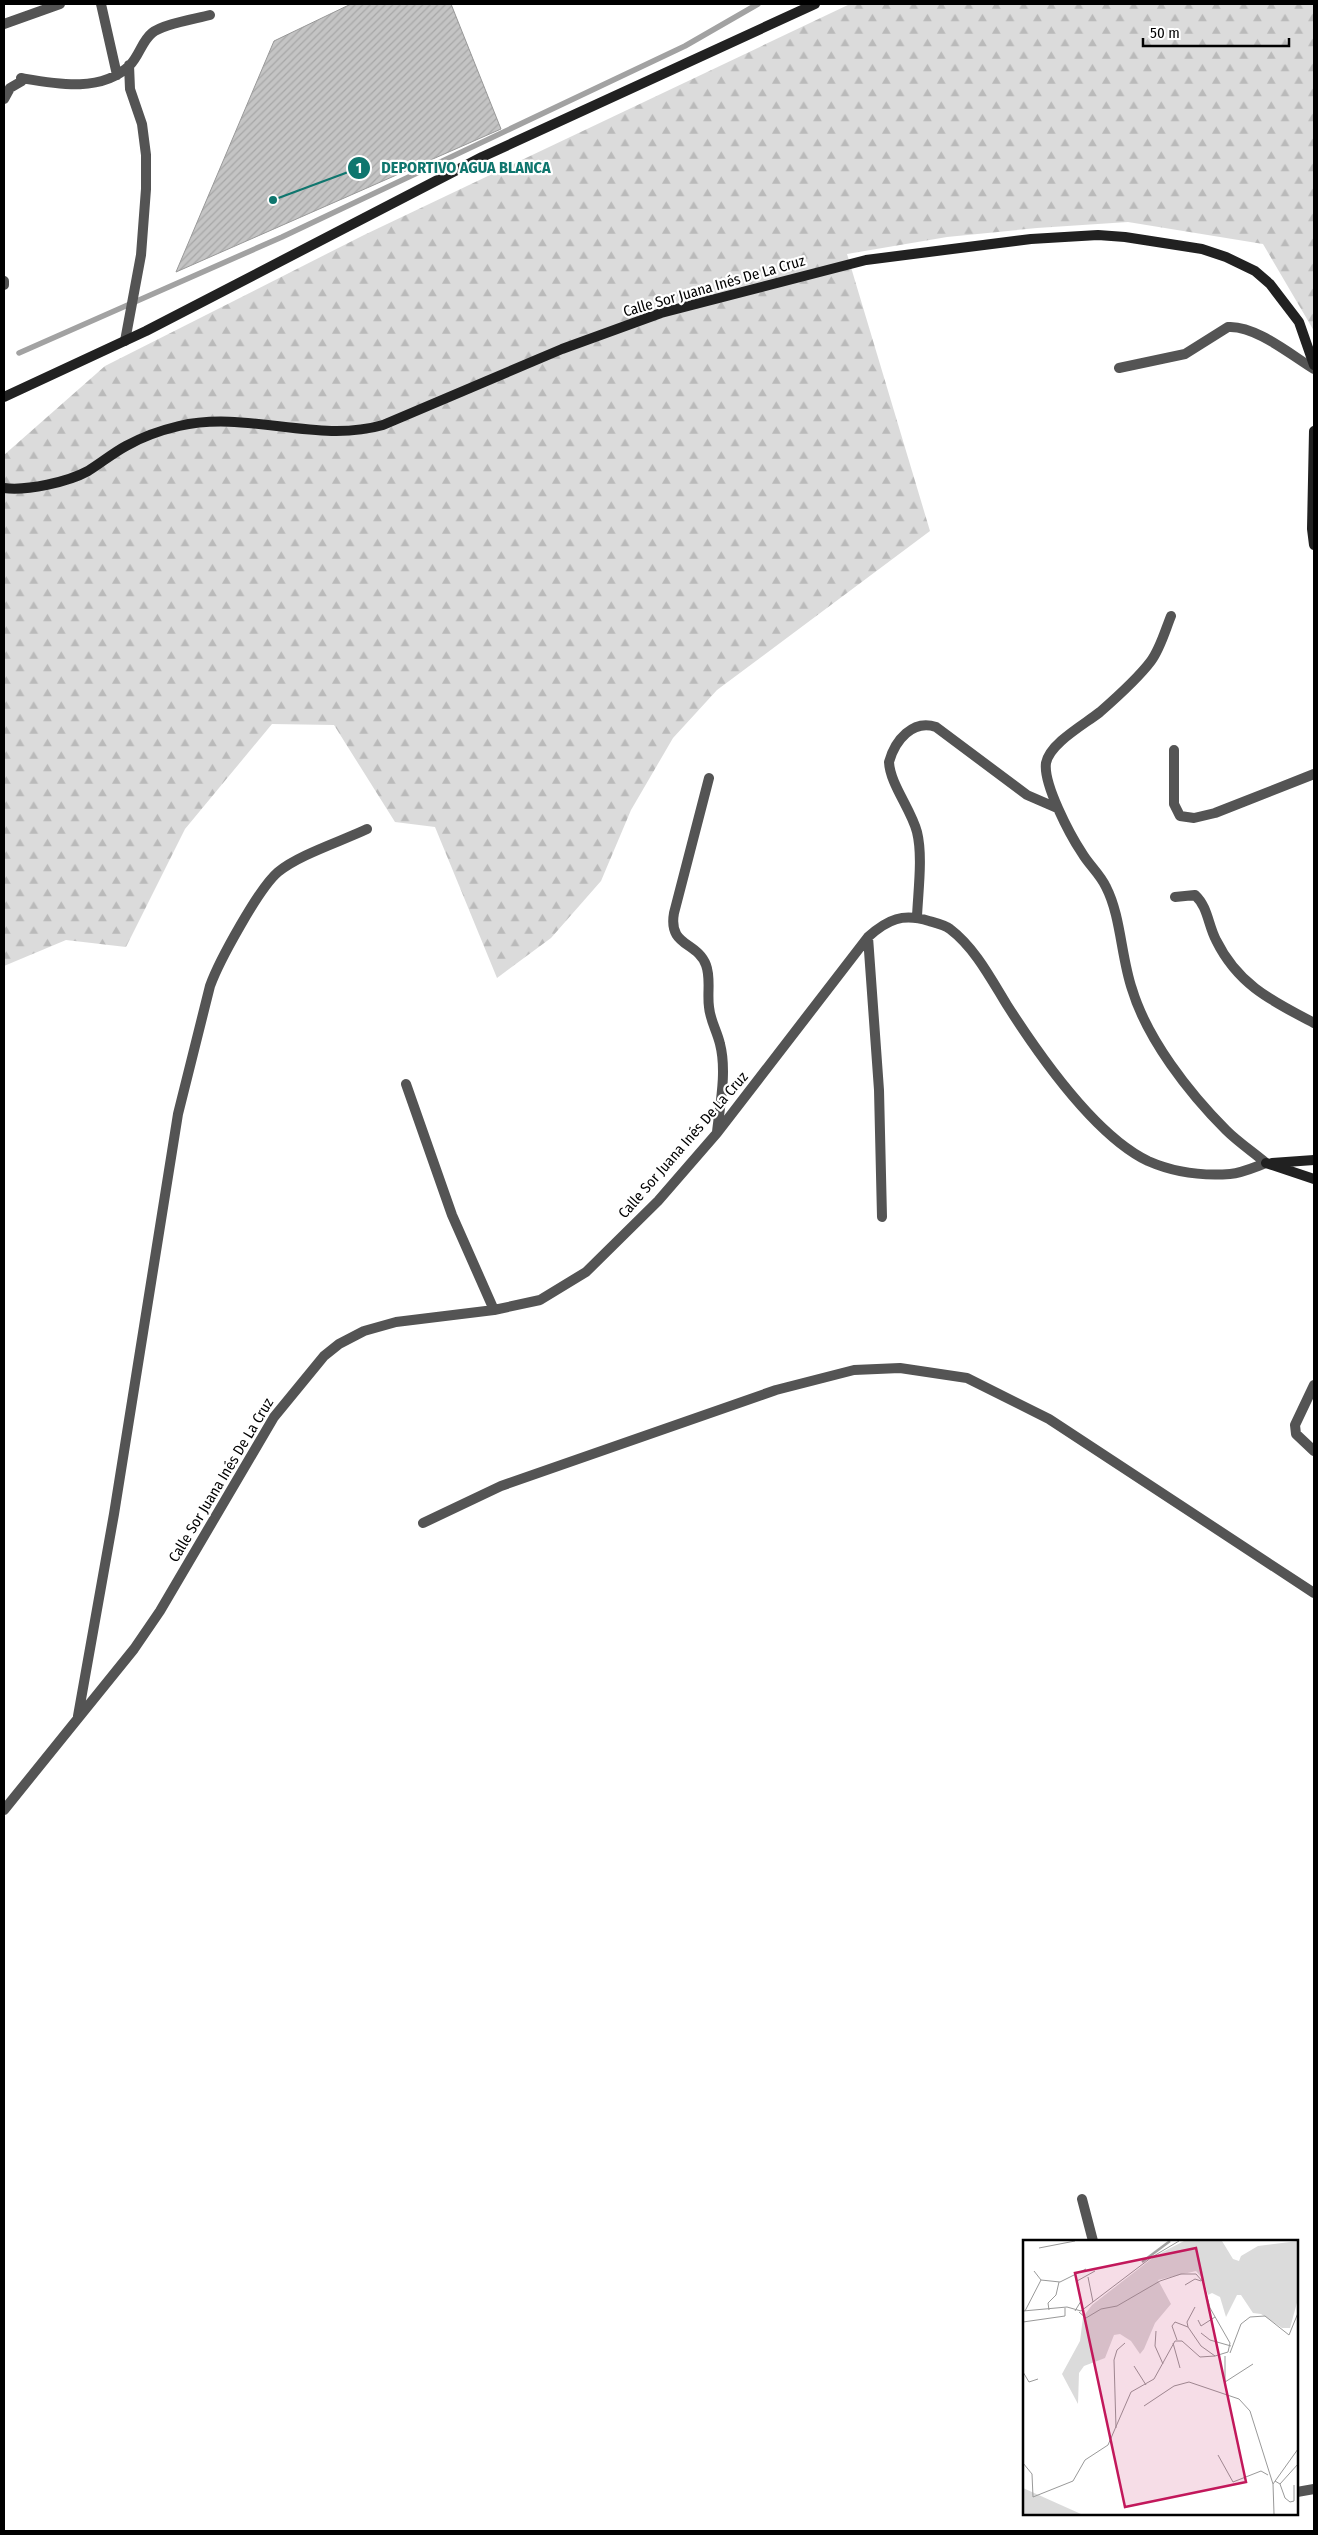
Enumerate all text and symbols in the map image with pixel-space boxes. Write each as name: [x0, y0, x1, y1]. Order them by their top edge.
scale bar: [1143, 15, 1289, 47]
text: 50 m: [1150, 24, 1180, 42]
callout: DEPORTIVO AGUA BLANCA: [346, 152, 561, 183]
text: DEPORTIVO AGUA BLANCA: [381, 158, 551, 177]
text: 1: [356, 159, 362, 177]
street label: Calle Sor Juana Inés De La Cruz: [621, 251, 807, 321]
street label: Calle Sor Juana Inés De La Cruz: [614, 1068, 752, 1222]
street label: Calle Sor Juana Inés De La Cruz: [165, 1395, 277, 1565]
inset map: [1023, 2240, 1298, 2515]

